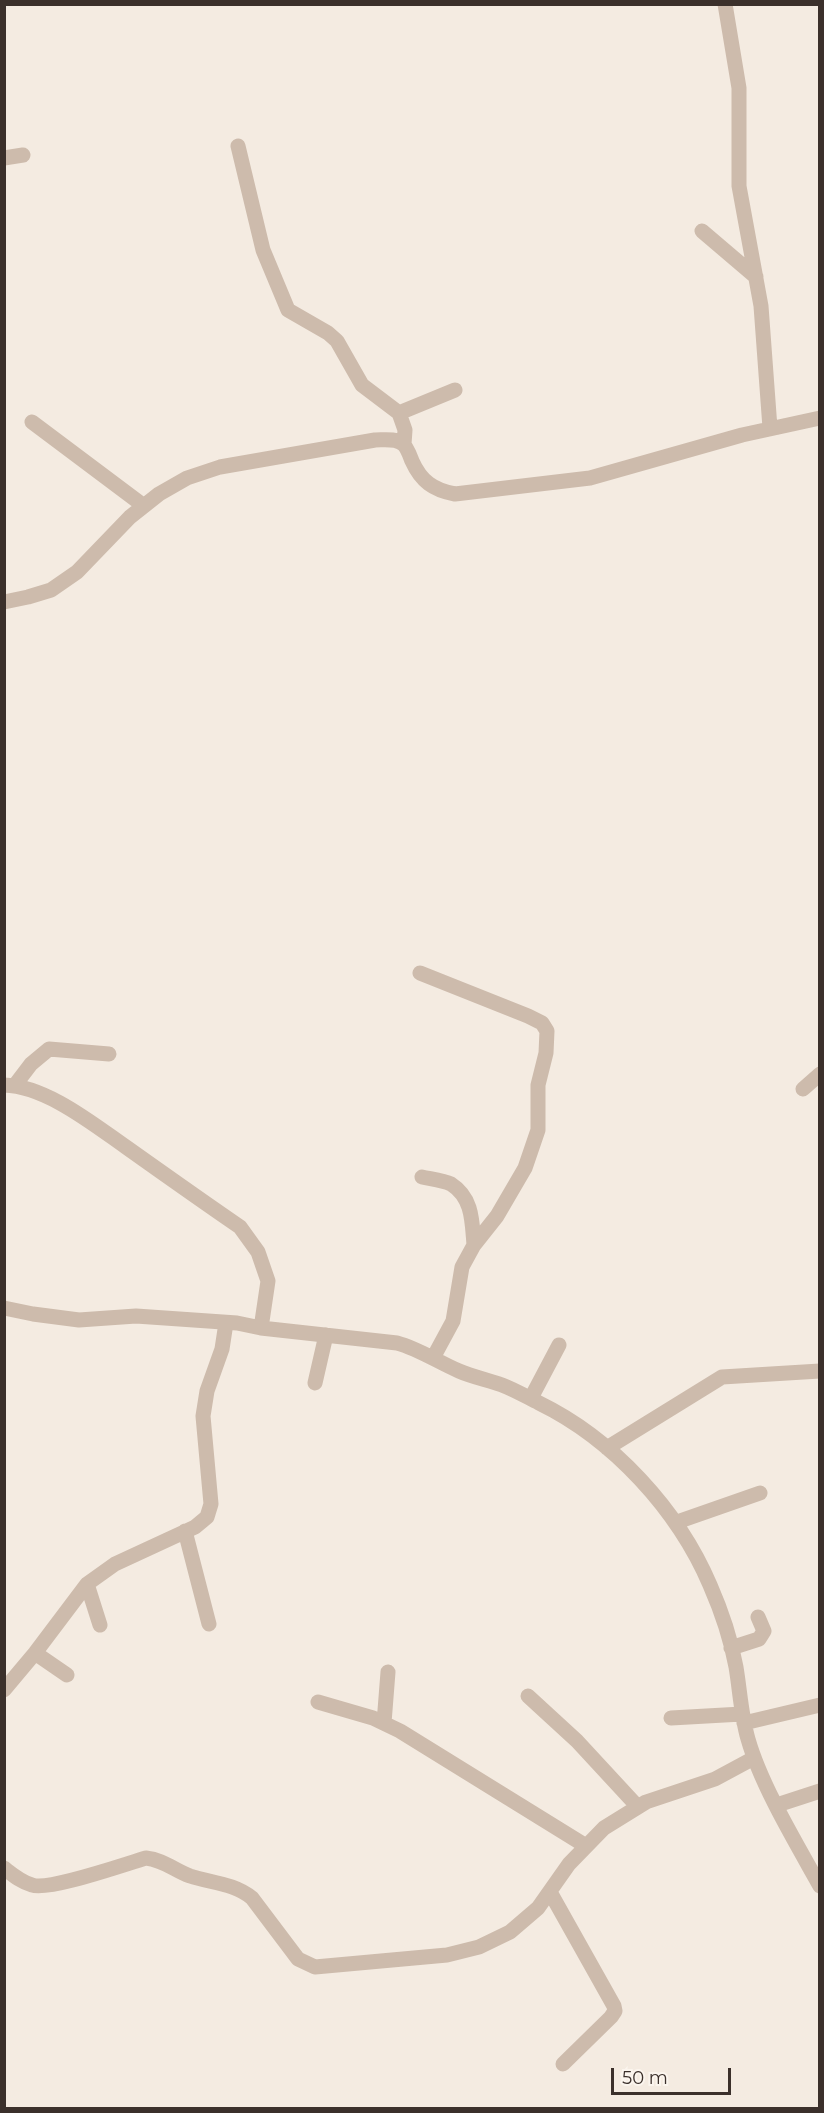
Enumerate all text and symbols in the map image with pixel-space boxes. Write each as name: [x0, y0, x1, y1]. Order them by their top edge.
scale bar: [614, 2056, 734, 2094]
text: 50 m: [622, 2067, 668, 2089]

